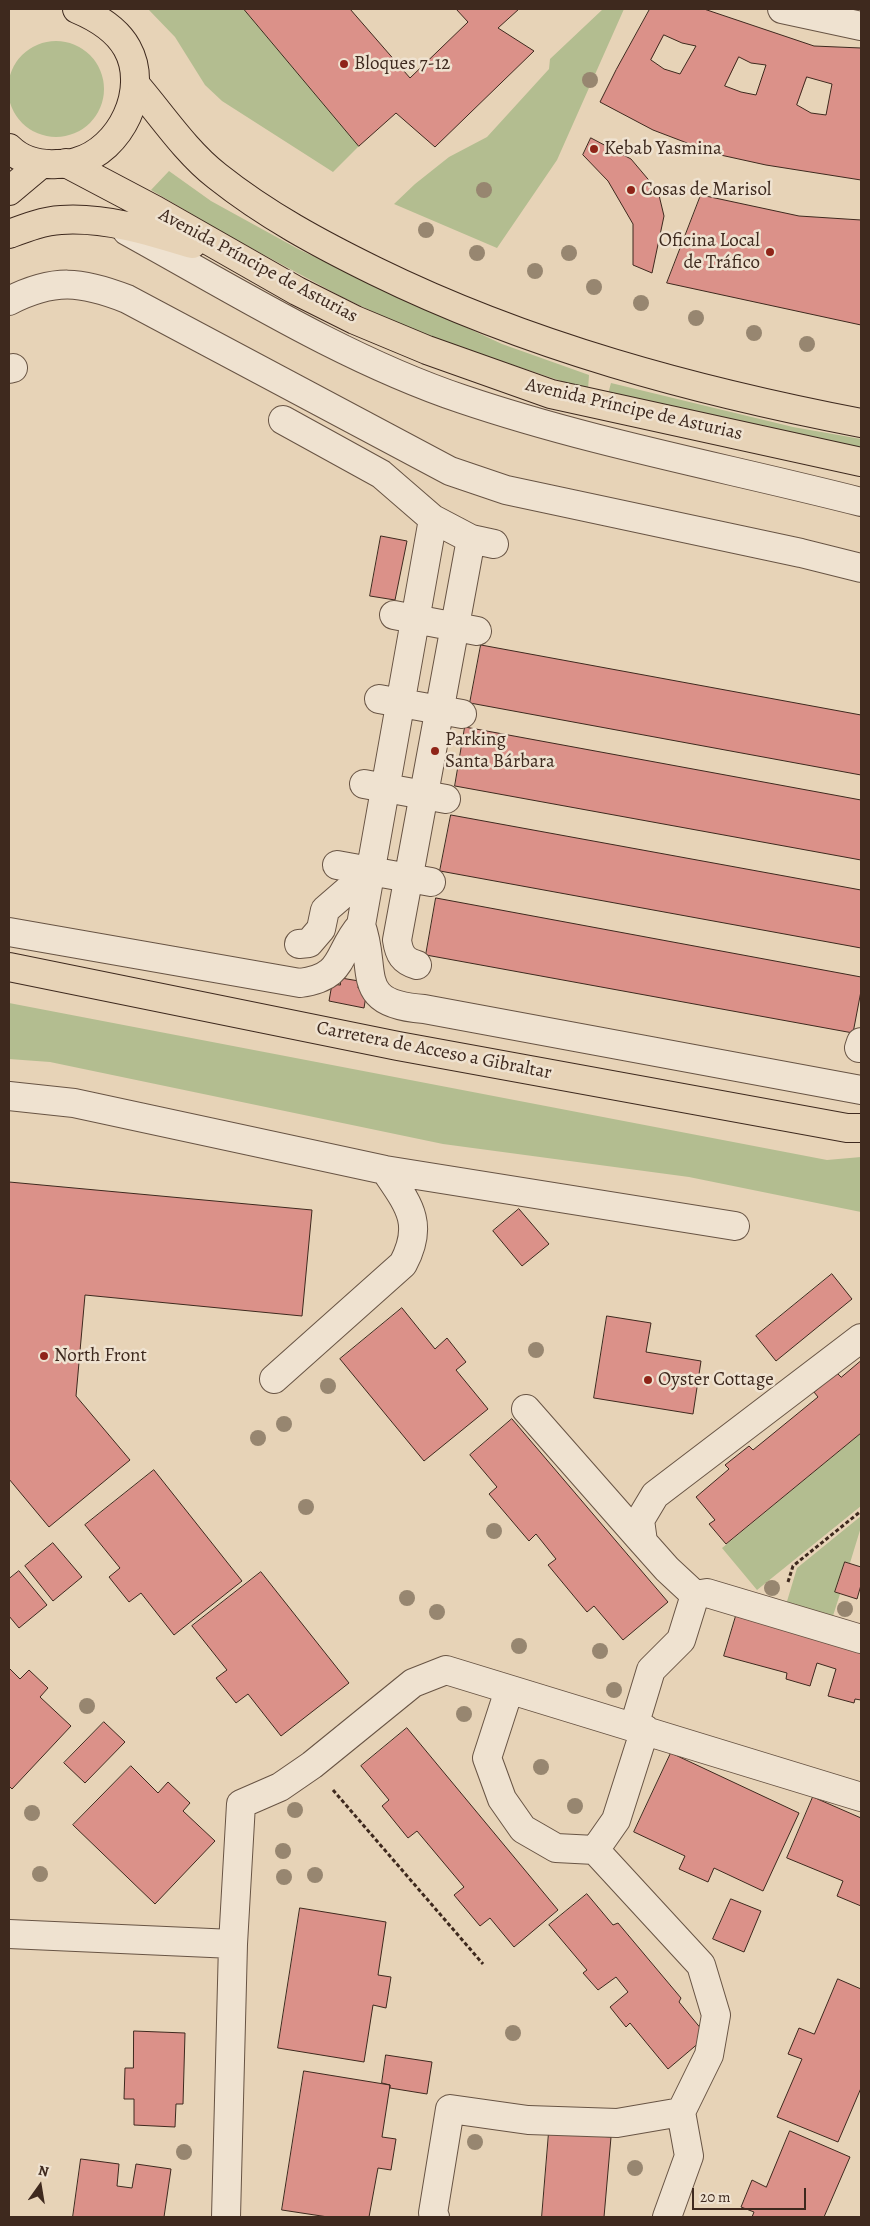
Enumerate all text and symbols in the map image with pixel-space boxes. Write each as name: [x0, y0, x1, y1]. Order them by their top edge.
place label: Bloques 7-12: [354, 53, 450, 75]
marker: Bloques 7-12: [338, 58, 350, 70]
place label: Kebab Yasmina: [604, 138, 722, 160]
marker: Kebab Yasmina: [588, 143, 600, 155]
place label: Cosas de Marisol: [641, 179, 771, 201]
marker: Cosas de Marisol: [625, 184, 637, 196]
street label: Avenida Príncipe de Asturias: [155, 204, 361, 328]
place label: Oficina Local de Tráfico: [659, 230, 760, 274]
marker: Oficina Local de Tráfico: [764, 246, 776, 258]
street label: Avenida Príncipe de Asturias: [523, 374, 745, 446]
place label: Parking Santa Bárbara: [445, 729, 555, 773]
marker: Parking Santa Bárbara: [429, 745, 441, 757]
street label: Carretera de Acceso a Gibraltar: [314, 1017, 554, 1085]
place label: North Front: [54, 1345, 147, 1367]
marker: North Front: [38, 1350, 50, 1362]
place label: Oyster Cottage: [658, 1369, 774, 1391]
marker: Oyster Cottage: [642, 1374, 654, 1386]
text: N: [36, 2160, 51, 2181]
north arrow: [15, 2161, 65, 2211]
scale bar: [695, 2178, 809, 2210]
text: 20 m: [700, 2187, 731, 2207]

